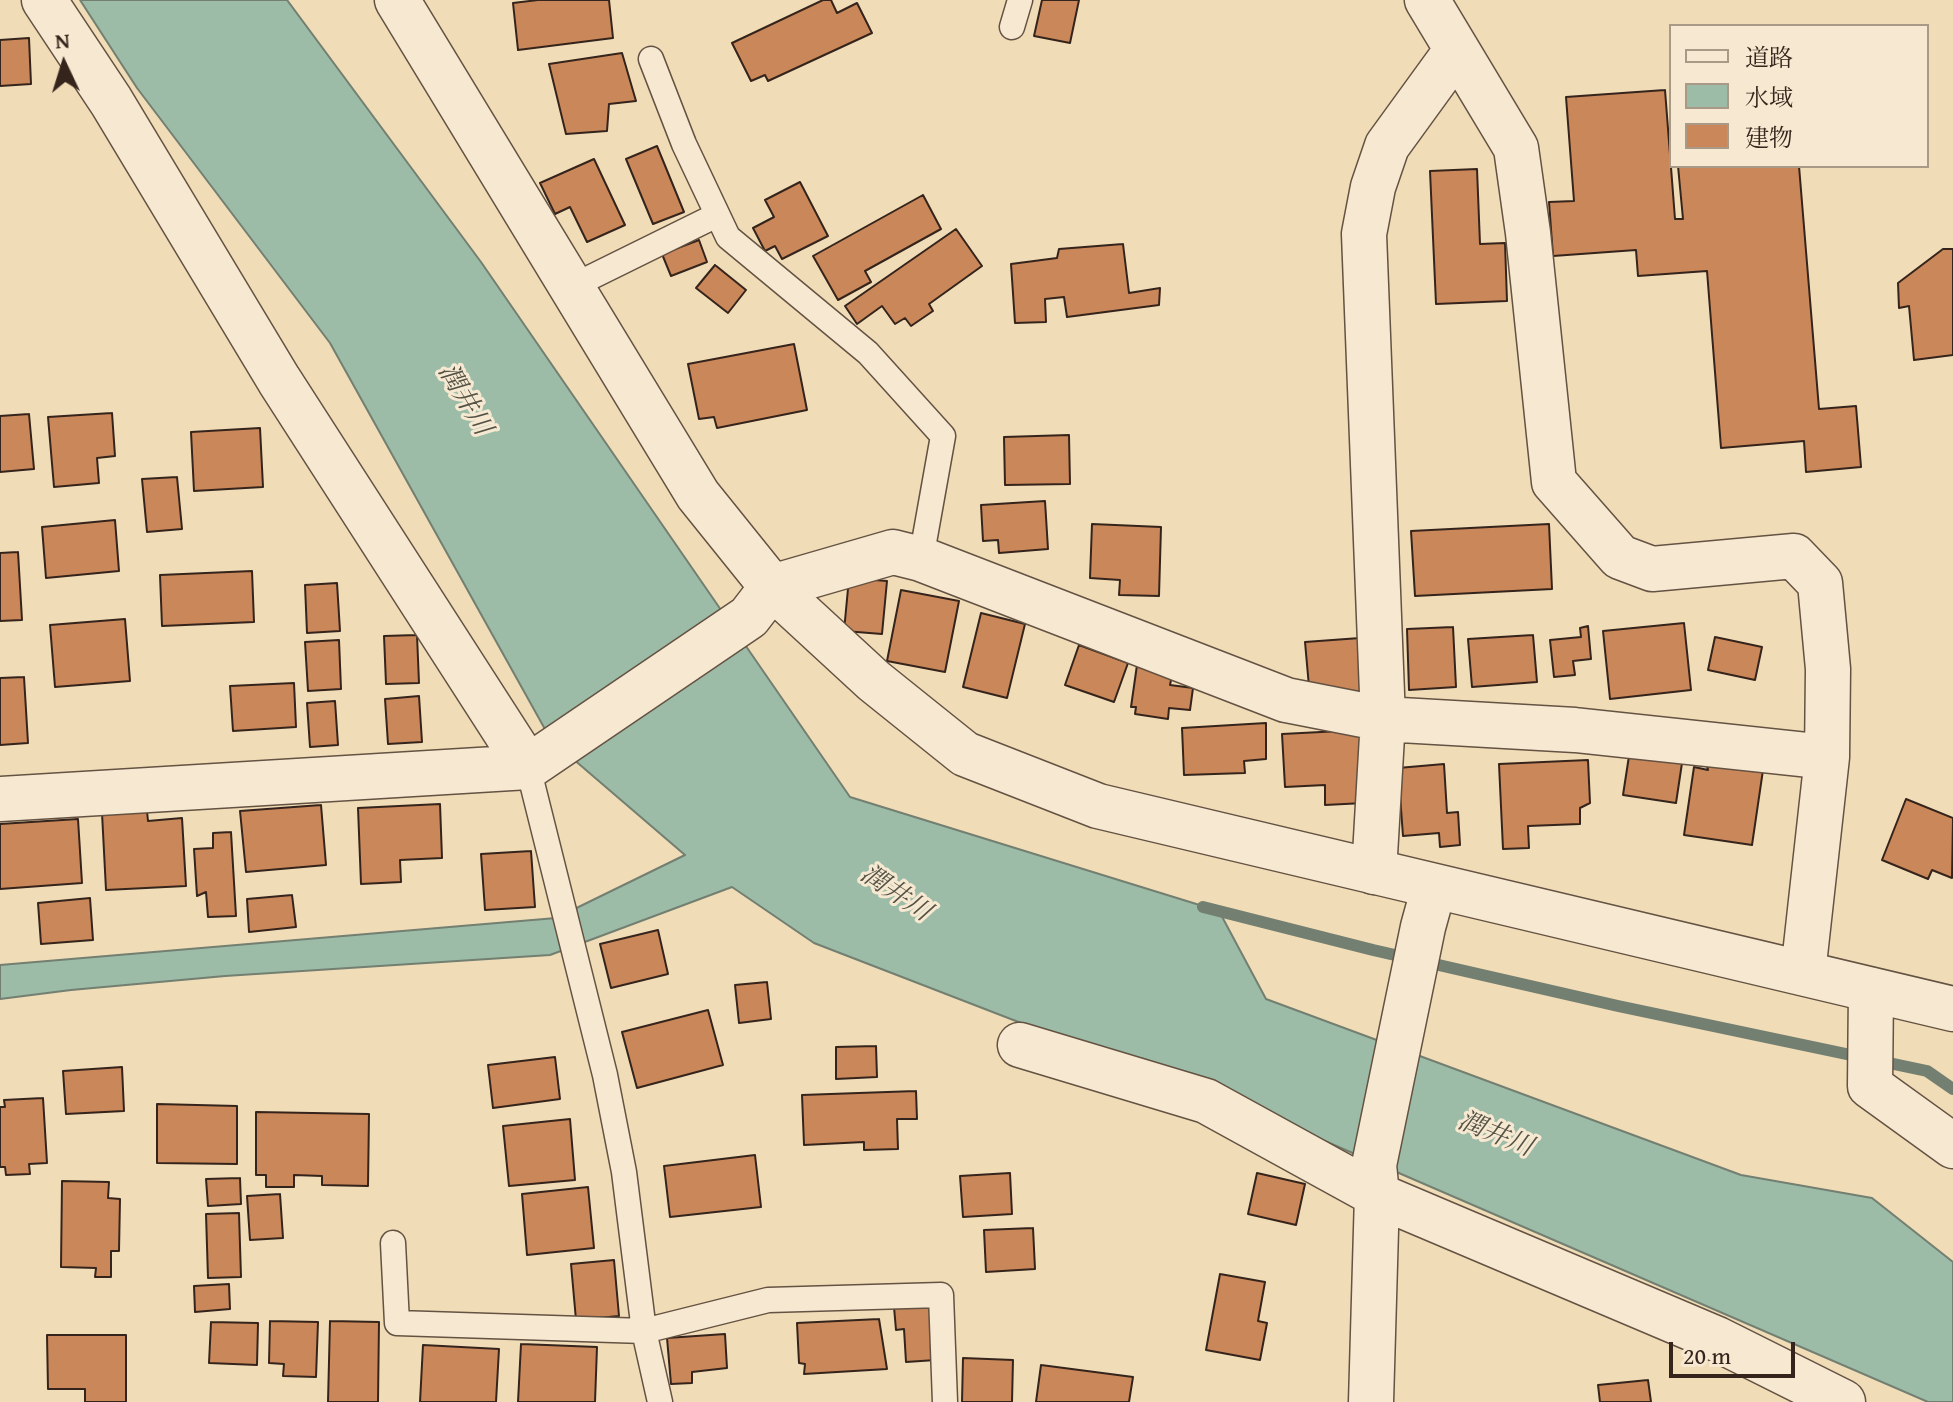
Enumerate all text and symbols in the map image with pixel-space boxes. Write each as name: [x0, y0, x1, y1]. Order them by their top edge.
north arrow: [24, 24, 104, 104]
text: N: [54, 24, 71, 57]
legend: [1669, 24, 1929, 168]
text: 道路: [1745, 40, 1793, 75]
text: 水域: [1745, 80, 1793, 115]
text: 建物: [1745, 120, 1793, 155]
water label: 潤井川: [431, 359, 497, 441]
water label: 潤井川: [854, 859, 936, 929]
water label: 潤井川: [1453, 1106, 1537, 1164]
scale bar: [1673, 1326, 1799, 1376]
text: 20 m: [1683, 1338, 1731, 1373]

